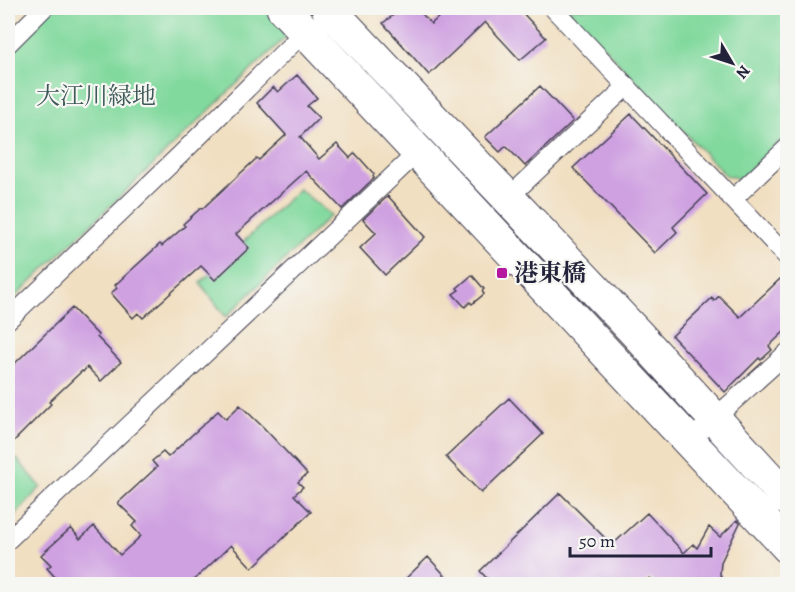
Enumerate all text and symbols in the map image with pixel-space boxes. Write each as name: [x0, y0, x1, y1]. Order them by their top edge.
north arrow: [702, 33, 762, 93]
text: N: [730, 60, 755, 84]
park label: 大江川緑地: [36, 80, 156, 112]
place label: 港東橋: [514, 257, 586, 289]
marker: 港東橋: [495, 266, 509, 280]
scale bar: [570, 520, 711, 558]
text: 50 m: [579, 529, 615, 553]

